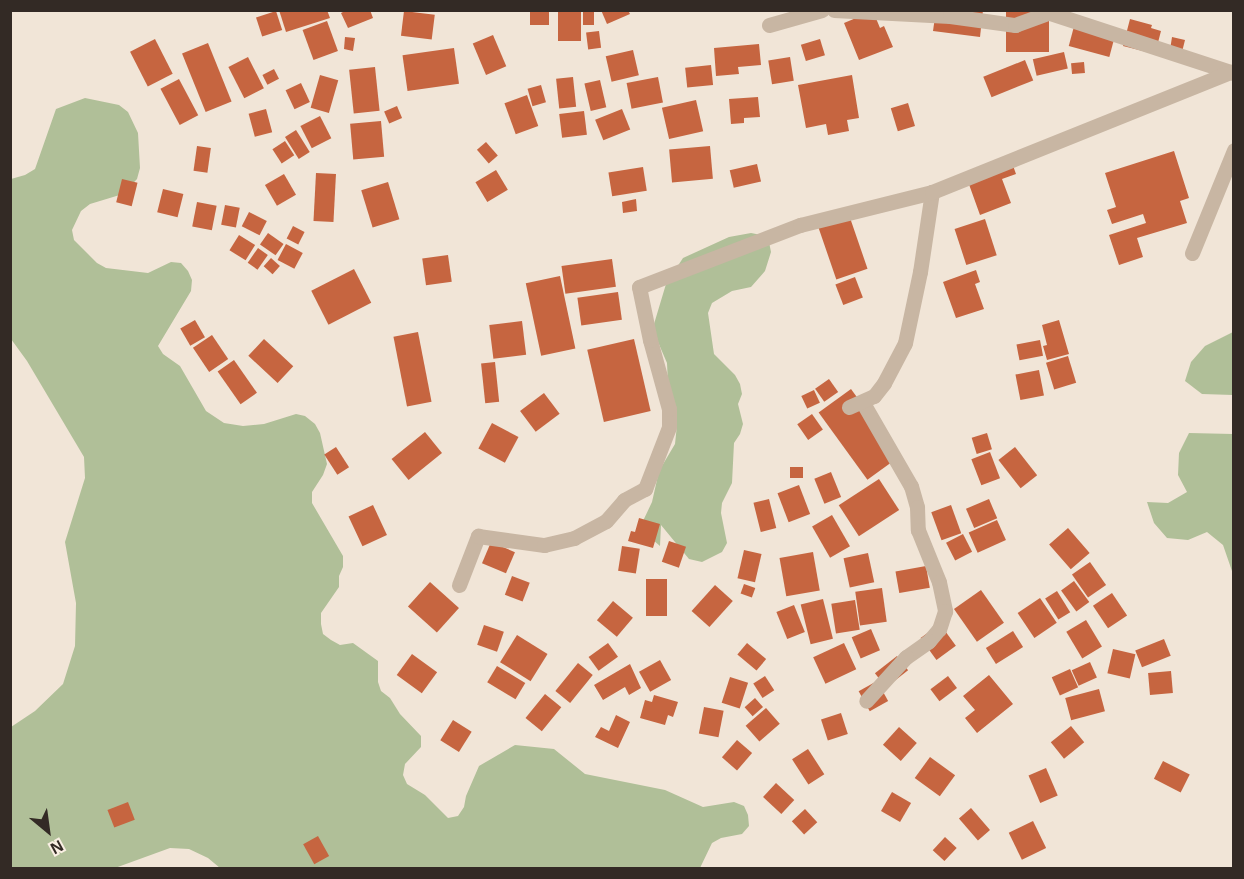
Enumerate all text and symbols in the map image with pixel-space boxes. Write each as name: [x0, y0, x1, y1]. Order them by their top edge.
north arrow: [18, 801, 78, 861]
text: N: [48, 837, 66, 857]

